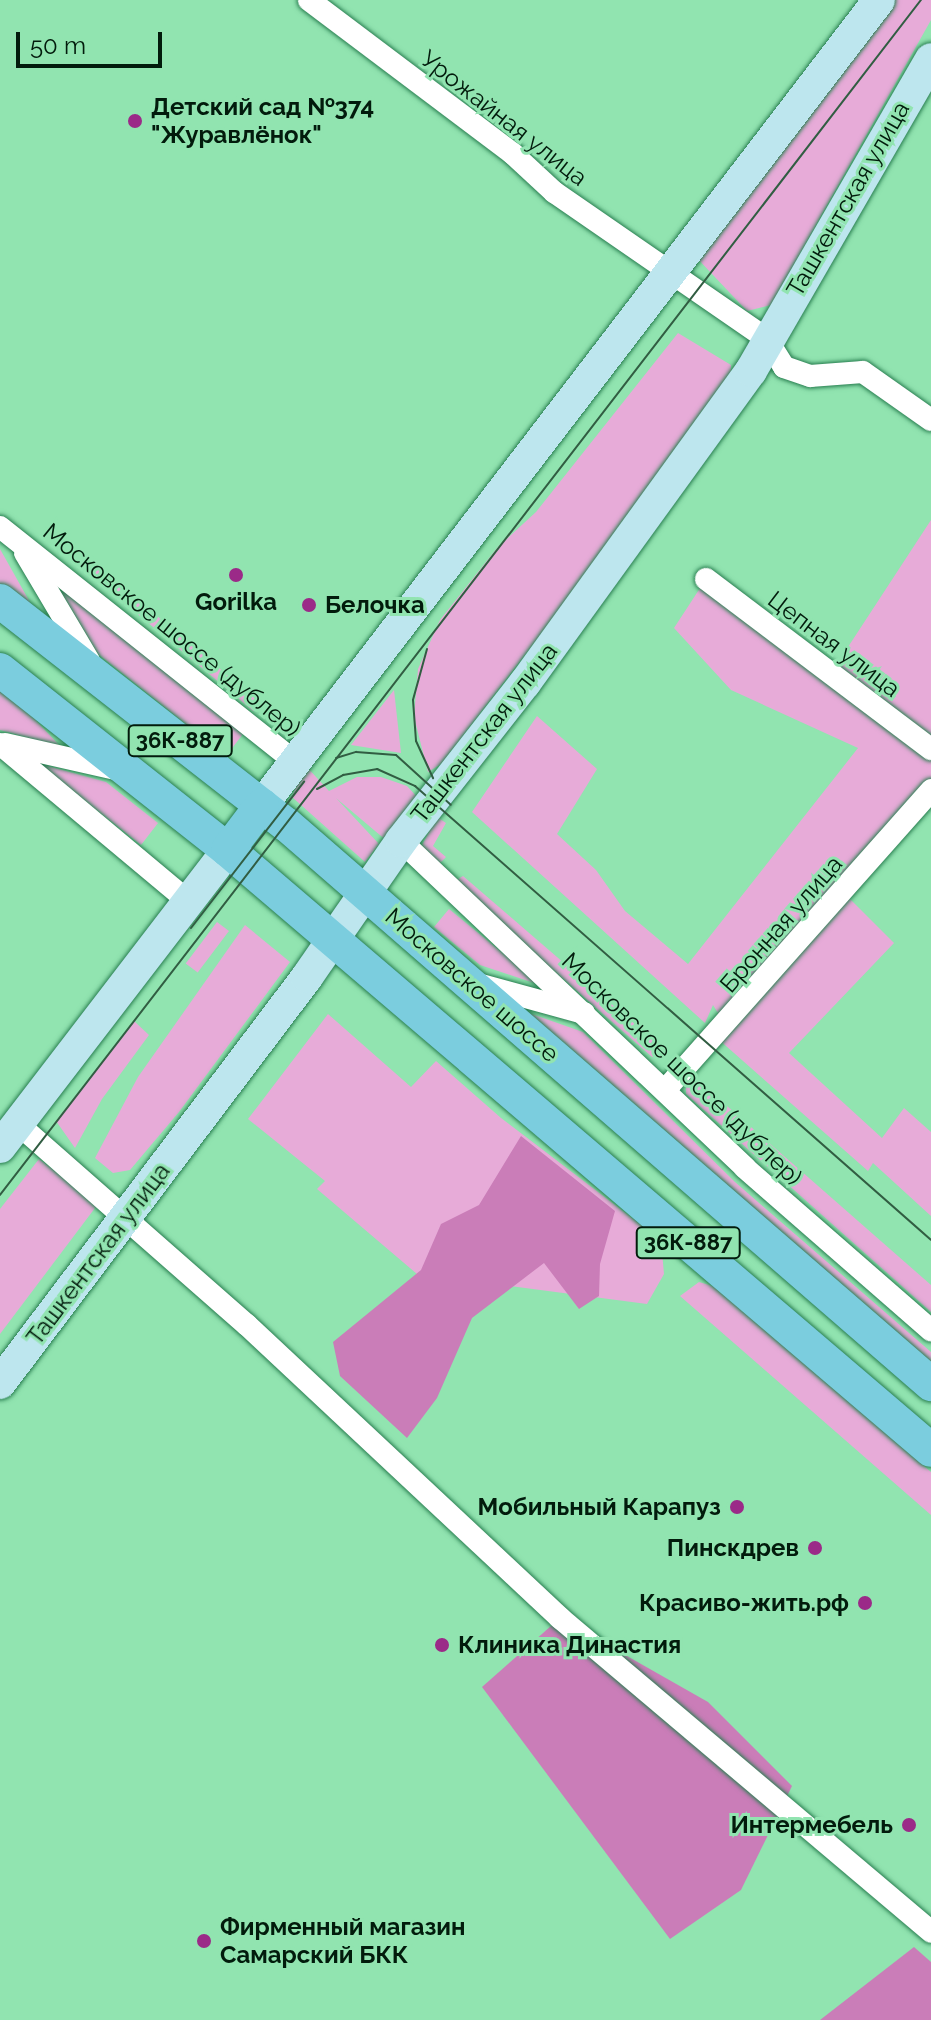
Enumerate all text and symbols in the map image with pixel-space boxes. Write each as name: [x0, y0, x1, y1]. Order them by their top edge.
scale bar: [20, 16, 166, 66]
text: 50 m: [30, 31, 86, 60]
street label: Урожайная улица: [415, 44, 593, 192]
place label: Детский сад №374 "Журавлёнок": [151, 93, 374, 149]
street label: Ташкентская улица: [780, 96, 916, 302]
marker: Детский сад №374 "Журавлёнок": [126, 112, 144, 130]
street label: Московское шоссе (дублер): [37, 517, 307, 743]
marker: Gorilka: [227, 566, 245, 584]
street label: Цепная улица: [762, 585, 906, 703]
place label: Gorilka: [195, 588, 277, 616]
place label: Белочка: [325, 591, 425, 619]
marker: Белочка: [300, 596, 318, 614]
street label: Ташкентская улица: [405, 637, 563, 829]
road number: 36К-887: [126, 723, 234, 759]
street label: Бронная улица: [714, 850, 848, 998]
street label: Московское шоссе: [379, 902, 565, 1068]
street label: Московское шоссе (дублер): [556, 946, 808, 1192]
street label: Ташкентская улица: [20, 1157, 176, 1351]
road number: 36К-887: [634, 1225, 742, 1261]
place label: Мобильный Карапуз: [478, 1493, 721, 1521]
marker: Мобильный Карапуз: [728, 1498, 746, 1516]
place label: Пинскдрев: [667, 1534, 799, 1562]
marker: Пинскдрев: [806, 1539, 824, 1557]
place label: Красиво-жить.рф: [639, 1589, 849, 1617]
marker: Красиво-жить.рф: [856, 1594, 874, 1612]
place label: Клиника Династия: [458, 1631, 681, 1659]
marker: Клиника Династия: [433, 1636, 451, 1654]
place label: Интермебель: [730, 1811, 893, 1839]
marker: Интермебель: [900, 1816, 918, 1834]
place label: Фирменный магазин Самарский БКК: [220, 1913, 466, 1969]
marker: Фирменный магазин Самарский БКК: [195, 1932, 213, 1950]

